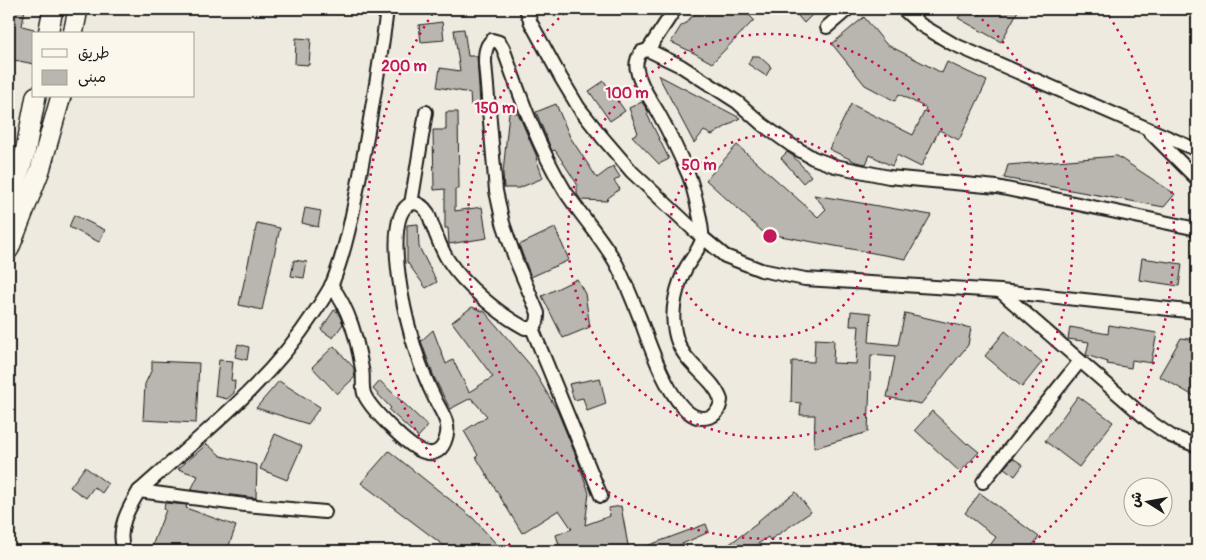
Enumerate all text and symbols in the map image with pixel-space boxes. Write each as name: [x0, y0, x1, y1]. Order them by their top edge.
legend: [32, 32, 195, 98]
text: طريق: [78, 44, 110, 63]
text: 200 m: [381, 57, 427, 76]
text: مبنى: [78, 68, 106, 87]
text: 100 m: [606, 84, 648, 103]
text: 150 m: [475, 99, 515, 118]
text: 50 m: [682, 156, 716, 175]
centre of rings: [761, 227, 779, 245]
north arrow: [1124, 478, 1174, 528]
text: ش: [1126, 490, 1146, 509]

